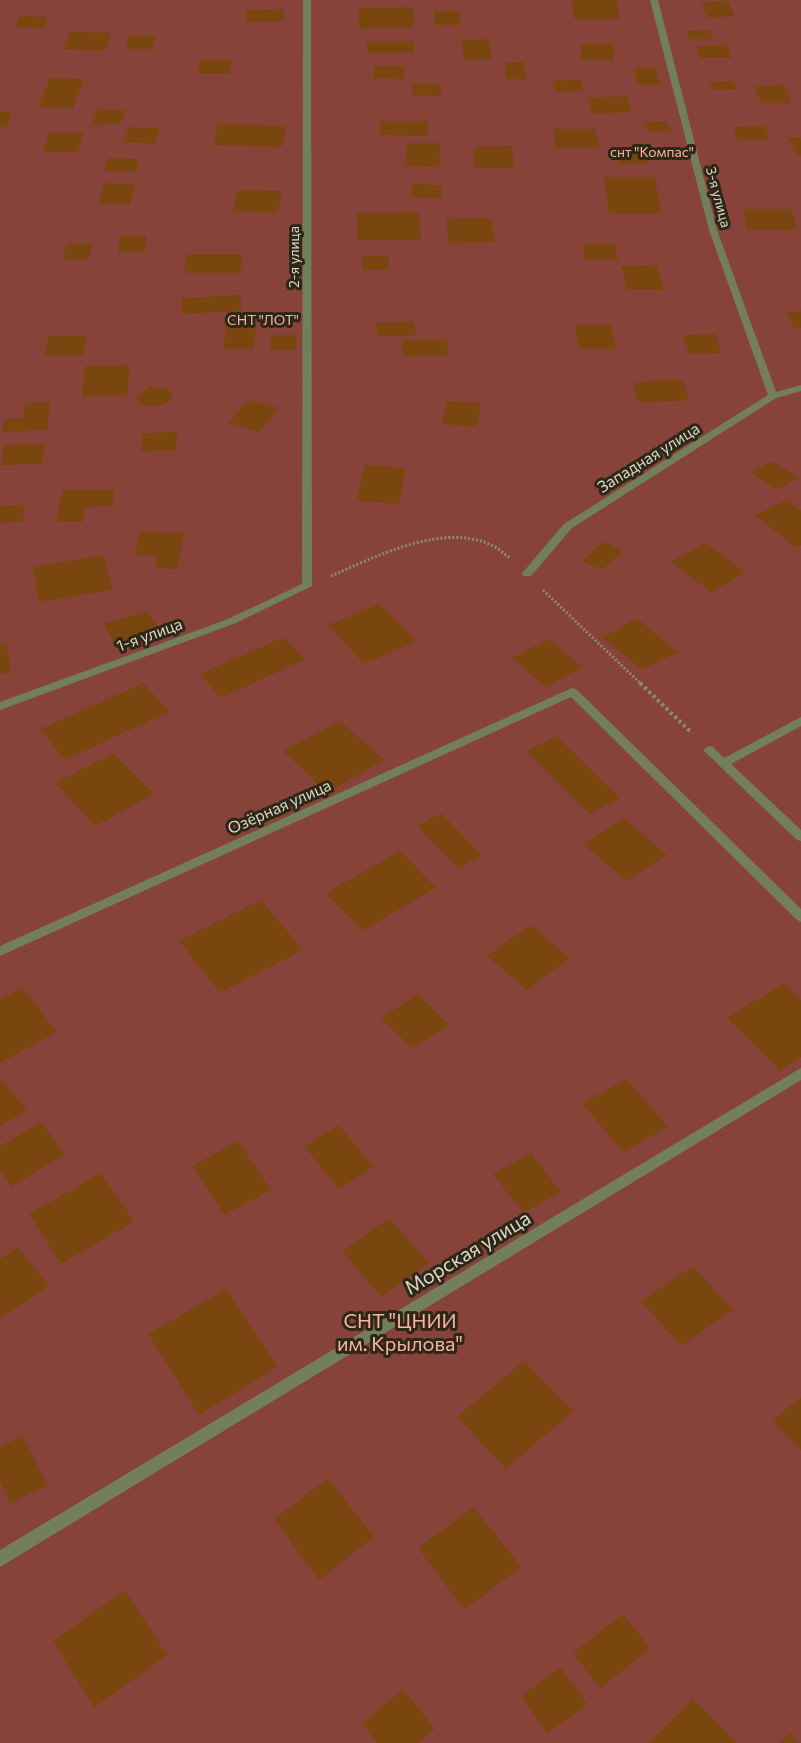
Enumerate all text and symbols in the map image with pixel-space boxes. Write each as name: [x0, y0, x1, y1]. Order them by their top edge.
park label: снт "Компас": [610, 143, 694, 160]
street label: 3-я улица: [703, 165, 735, 229]
street label: 2-я улица: [285, 226, 302, 288]
park label: СНТ "ЛОТ": [227, 311, 299, 328]
street label: Западная улица: [593, 418, 703, 496]
street label: 1-я улица: [113, 613, 185, 655]
street label: Озёрная улица: [224, 775, 334, 837]
street label: Морская улица: [400, 1205, 534, 1299]
park label: СНТ "ЦНИИ им. Крылова": [337, 1308, 463, 1355]

